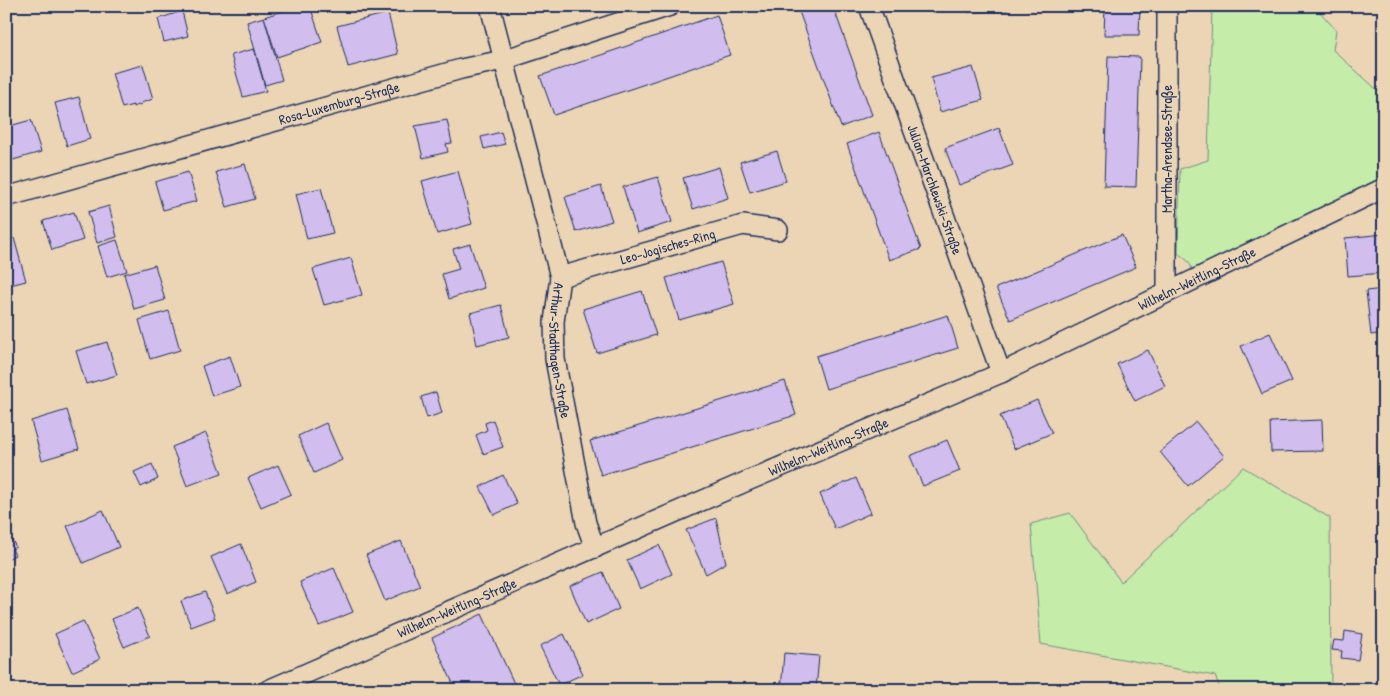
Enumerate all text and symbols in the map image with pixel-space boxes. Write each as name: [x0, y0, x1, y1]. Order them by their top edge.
street label: Rosa-Luxemburg-Straße: [276, 77, 402, 129]
street label: Martha-Arendsee-Straße: [1157, 85, 1177, 213]
street label: Julian-Marchlewski-Straße: [903, 122, 968, 257]
street label: Leo-Jogisches-Ring: [618, 223, 717, 268]
street label: Wilhelm-Weitling-Straße: [1135, 241, 1259, 314]
street label: Arthur-Stadthagen-Straße: [545, 281, 576, 420]
street label: Wilhelm-Weitling-Straße: [765, 412, 891, 480]
street label: Wilhelm-Weitling-Straße: [394, 573, 520, 642]

